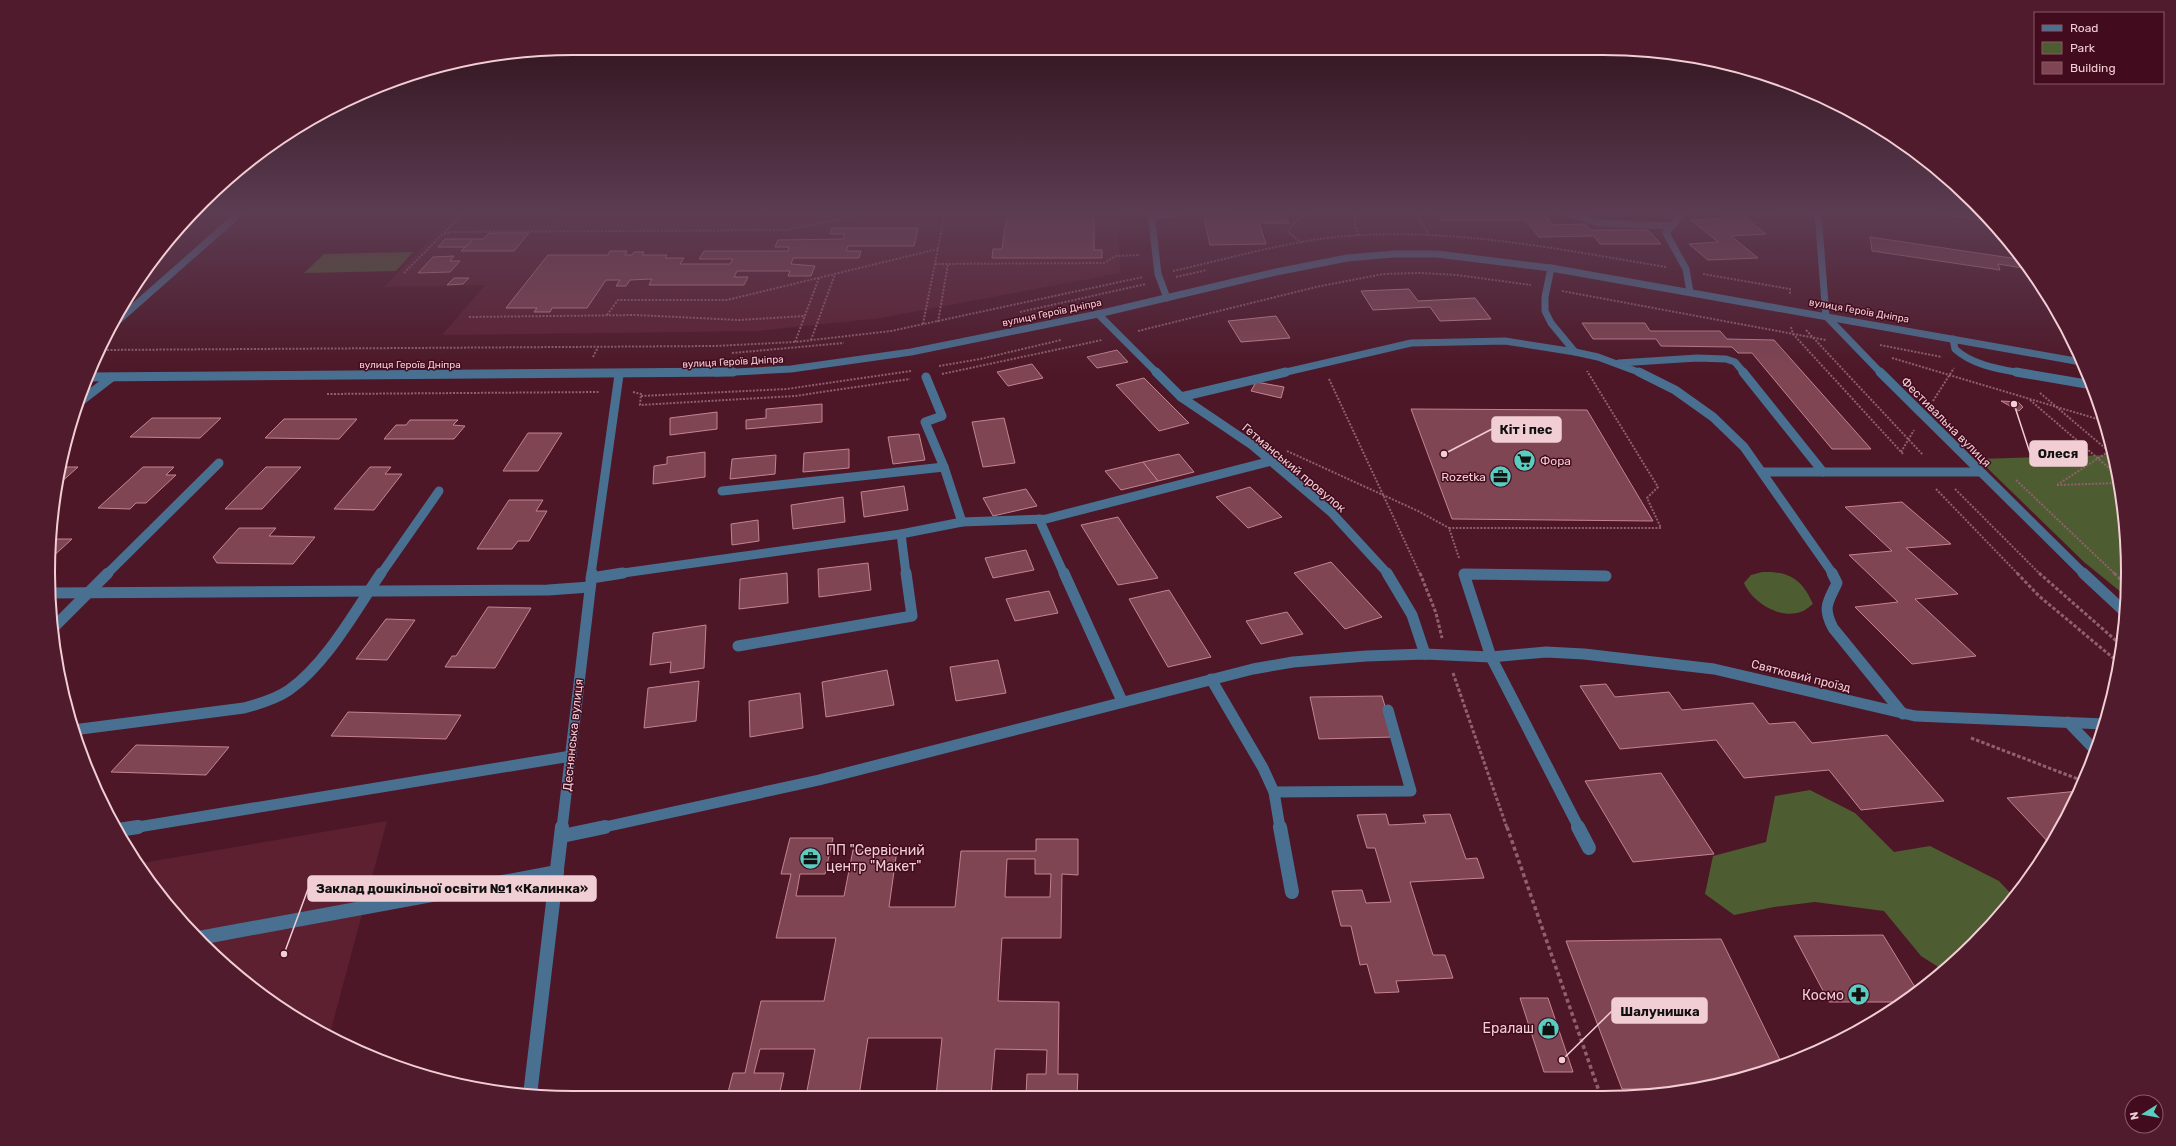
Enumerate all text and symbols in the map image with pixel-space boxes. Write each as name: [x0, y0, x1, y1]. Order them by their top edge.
legend: [2034, 12, 2164, 84]
text: Road: [2070, 21, 2098, 35]
text: Park: [2070, 41, 2096, 55]
text: Building: [2070, 61, 2116, 75]
street label: вулиця Героїв Дніпра: [1808, 296, 1910, 326]
street label: вулиця Героїв Дніпра: [1001, 297, 1103, 329]
street label: вулиця Героїв Дніпра: [682, 353, 784, 371]
street label: вулиця Героїв Дніпра: [359, 359, 461, 371]
street label: Фестивальна вулиця: [1898, 374, 1994, 470]
callout: Кіт і пес: [1492, 417, 1561, 442]
street label: Гетманський провулок: [1239, 421, 1349, 516]
text: Кіт і пес: [1500, 422, 1553, 437]
callout: Олеся: [2030, 441, 2087, 466]
text: Олеся: [2038, 446, 2078, 461]
supermarket icon: Фора: [1511, 448, 1537, 474]
place label: Фора: [1540, 454, 1571, 468]
office icon: Rozetka: [1488, 464, 1514, 490]
place label: Rozetka: [1441, 470, 1486, 484]
street label: Святковий проїзд: [1750, 657, 1852, 695]
street label: Деснянська вулиця: [560, 678, 586, 792]
place label: ПП "Сервісний центр "Макет": [826, 842, 925, 875]
office icon: ПП "Сервісний центр "Макет": [797, 845, 823, 871]
callout: Заклад дошкільної освіти №1 «Калинка»: [308, 876, 596, 901]
text: Заклад дошкільної освіти №1 «Калинка»: [316, 881, 588, 896]
pharmacy icon: Космо: [1846, 982, 1872, 1008]
place label: Космо: [1802, 987, 1844, 1004]
callout: Шалунишка: [1612, 998, 1707, 1023]
text: Шалунишка: [1620, 1004, 1700, 1019]
shop icon: Ералаш: [1536, 1015, 1562, 1041]
place label: Ералаш: [1483, 1020, 1534, 1037]
north arrow: [2124, 1094, 2164, 1134]
text: N: [2128, 1111, 2142, 1121]

